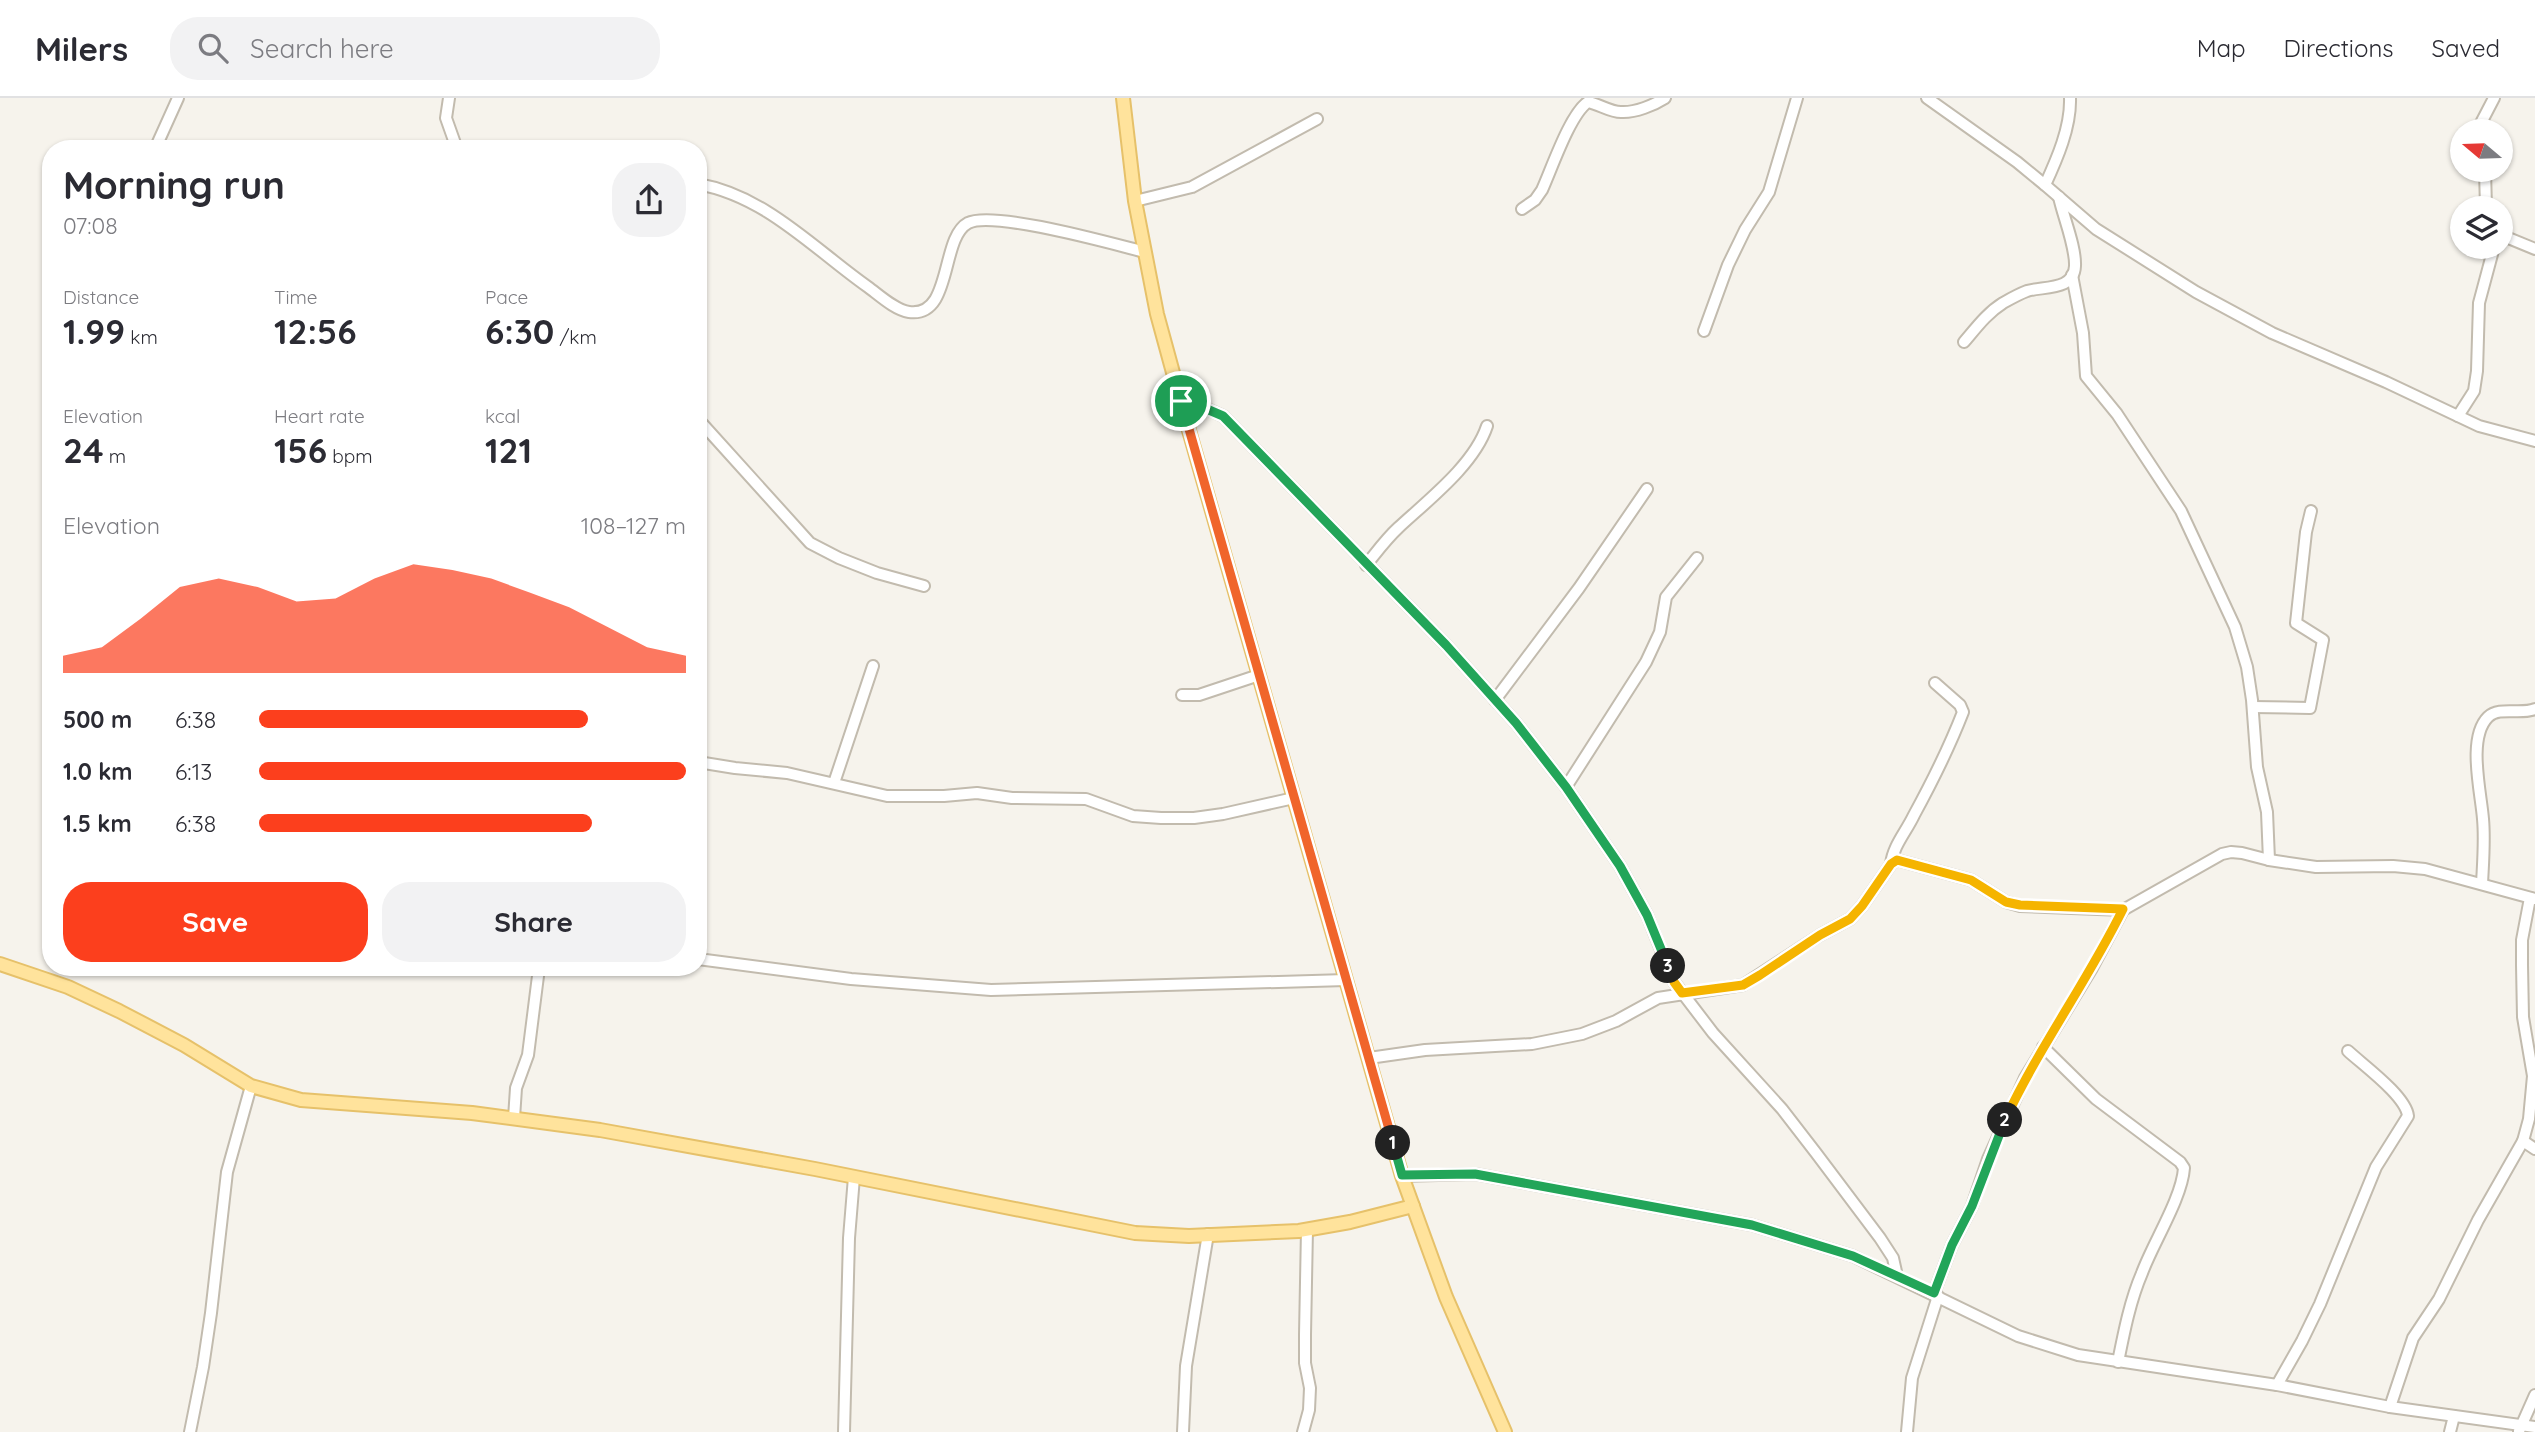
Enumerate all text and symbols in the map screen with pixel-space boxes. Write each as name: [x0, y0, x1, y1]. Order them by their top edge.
search box: [170, 17, 660, 80]
text: Milers: [35, 28, 128, 69]
icon: search: [194, 29, 232, 67]
text: Search here: [250, 32, 394, 65]
text: Map: [2197, 33, 2246, 63]
text: Directions: [2284, 33, 2394, 63]
text: Saved: [2432, 33, 2500, 63]
north arrow: [2450, 119, 2513, 182]
map controls: [2450, 119, 2513, 259]
text: Morning run: [63, 161, 285, 209]
button: share: [612, 163, 686, 237]
button: layers: [2450, 196, 2513, 259]
text: 07:08: [63, 211, 118, 240]
text: Distance: [63, 285, 139, 309]
text: Time: [274, 285, 318, 309]
text: Pace: [485, 285, 528, 309]
text: 1.99: [63, 309, 125, 353]
text: 12:56: [274, 309, 357, 353]
text: 6:30: [485, 309, 554, 353]
text: km: [125, 325, 158, 349]
text: /km: [554, 325, 597, 349]
pin: [1151, 371, 1211, 431]
icon: arrive: [1162, 382, 1200, 420]
text: Elevation: [63, 404, 143, 428]
text: Heart rate: [274, 404, 365, 428]
text: kcal: [485, 404, 520, 428]
text: 24: [63, 428, 104, 472]
text: 156: [274, 428, 327, 472]
text: 121: [485, 428, 532, 472]
text: m: [104, 444, 126, 468]
text: bpm: [327, 444, 373, 468]
text: Elevation: [63, 511, 160, 540]
text: 108–127 m: [581, 511, 686, 540]
text: 500 m: [63, 705, 132, 734]
text: 6:38: [175, 705, 216, 734]
text: 1.0 km: [63, 757, 133, 786]
text: 6:13: [175, 757, 212, 786]
text: 1.5 km: [63, 809, 132, 838]
text: 6:38: [175, 809, 216, 838]
button: Save: [63, 882, 368, 962]
button: Share: [382, 882, 686, 962]
pin: 3: [1650, 948, 1686, 984]
text: 3: [1662, 953, 1673, 977]
pin: 2: [1988, 1102, 2022, 1138]
text: 2: [1999, 1107, 2010, 1131]
pin: 1: [1376, 1126, 1410, 1160]
text: 1: [1389, 1130, 1396, 1154]

